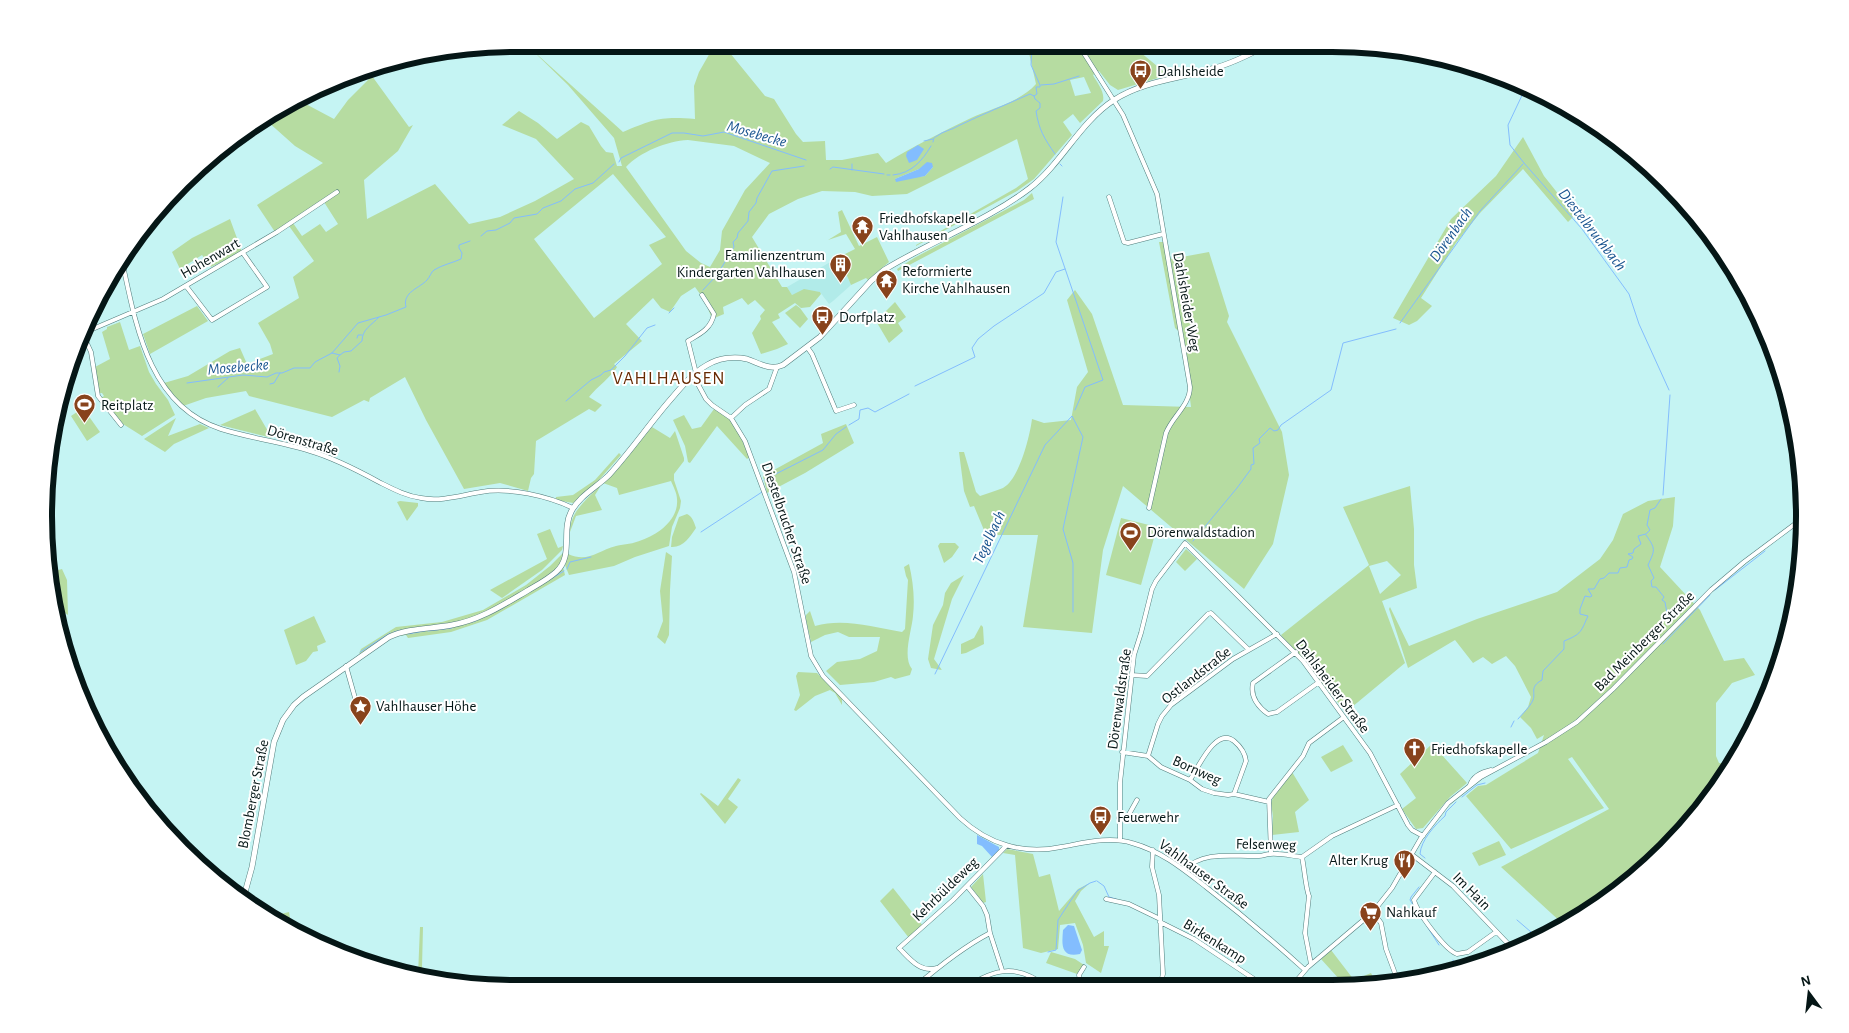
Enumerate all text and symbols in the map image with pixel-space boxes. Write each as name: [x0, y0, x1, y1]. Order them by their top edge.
bus stop icon: Dahlsheide: [1129, 59, 1153, 90]
place label: Dahlsheide: [1157, 64, 1224, 79]
water label: Mosebecke: [725, 118, 788, 150]
water label: Diestelbruchbach: [1555, 186, 1629, 274]
water label: Dörenbach: [1426, 205, 1475, 265]
place label: Friedhofskapelle Vahlhausen: [879, 211, 976, 243]
temple icon: Friedhofskapelle Vahlhausen: [851, 215, 875, 246]
street label: Hohenwart: [178, 235, 243, 281]
place label: Familienzentrum Kindergarten Vahlhausen: [677, 248, 825, 280]
street label: Dahlsheider Weg: [1170, 251, 1203, 354]
building icon: Familienzentrum Kindergarten Vahlhausen: [829, 252, 853, 283]
place label: Reformierte Kirche Vahlhausen: [902, 264, 1010, 296]
temple icon: Reformierte Kirche Vahlhausen: [874, 268, 898, 299]
bus stop icon: Dorfplatz: [811, 305, 835, 336]
place label: Dorfplatz: [839, 310, 895, 325]
water label: Mosebecke: [207, 356, 269, 378]
district label: VAHLHAUSEN: [612, 370, 726, 388]
sports icon: Reitplatz: [73, 393, 97, 424]
place label: Reitplatz: [101, 398, 153, 413]
street label: Dörenstraße: [265, 423, 340, 458]
street label: Diestelbrucher Straße: [759, 460, 814, 586]
water label: Tegelbach: [970, 508, 1008, 566]
sports icon: Dörenwaldstadion: [1119, 520, 1143, 551]
place label: Dörenwaldstadion: [1147, 525, 1255, 540]
street label: Bad Meinberger Straße: [1591, 588, 1697, 694]
street label: Dahlsheider Straße: [1293, 637, 1373, 736]
street label: Ostlandstraße: [1159, 644, 1234, 707]
street label: Dörenwaldstraße: [1105, 648, 1134, 750]
place icon: Vahlhauser Höhe: [348, 694, 372, 725]
place label: Vahlhauser Höhe: [376, 699, 476, 714]
church icon: Friedhofskapelle: [1403, 737, 1427, 768]
street label: Blomberger Straße: [236, 738, 271, 850]
place label: Friedhofskapelle: [1431, 742, 1528, 757]
street label: Bornweg: [1170, 753, 1224, 788]
bus stop icon: Feuerwehr: [1089, 805, 1113, 836]
place label: Feuerwehr: [1117, 810, 1179, 825]
street label: Felsenweg: [1236, 836, 1297, 853]
street label: Vahlhauser Straße: [1156, 837, 1251, 912]
restaurant icon: Alter Krug: [1392, 848, 1416, 879]
place label: Alter Krug: [1329, 853, 1389, 868]
street label: Kehrbüldeweg: [910, 854, 982, 924]
street label: Im Hain: [1450, 870, 1493, 913]
supermarket icon: Nahkauf: [1358, 900, 1382, 931]
place label: Nahkauf: [1386, 905, 1438, 920]
street label: Birkenkamp: [1181, 916, 1249, 967]
north arrow: [1784, 968, 1834, 1018]
text: N: [1799, 973, 1812, 989]

